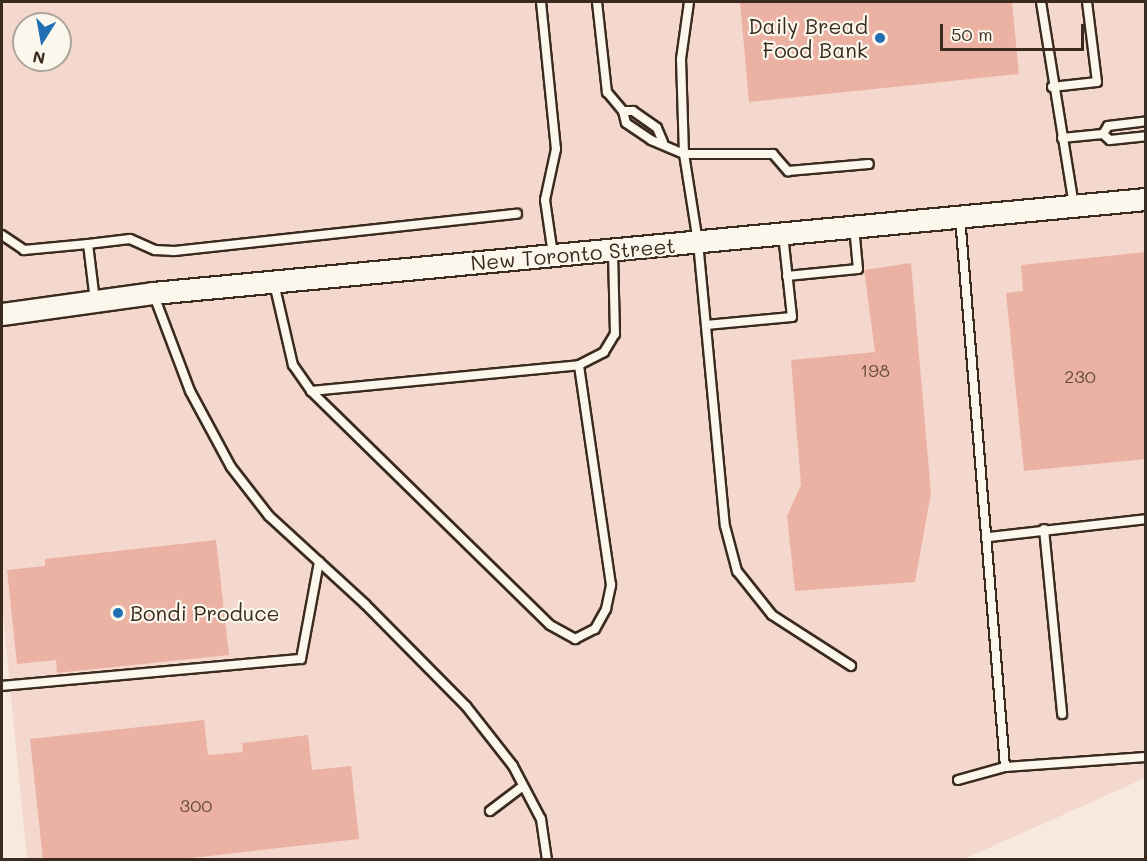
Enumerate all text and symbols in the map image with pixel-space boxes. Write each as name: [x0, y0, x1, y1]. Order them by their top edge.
north arrow: [12, 12, 72, 72]
scale bar: [943, 12, 1087, 50]
place label: Daily Bread Food Bank: [748, 13, 868, 63]
text: 50 m: [951, 22, 993, 46]
marker: Daily Bread Food Bank: [873, 31, 887, 45]
text: N: [31, 47, 47, 70]
street label: New Toronto Street: [470, 232, 676, 276]
house number: 198: [860, 359, 890, 381]
house number: 230: [1064, 365, 1096, 387]
place label: Bondi Produce: [130, 600, 280, 626]
marker: Bondi Produce: [111, 606, 125, 620]
house number: 300: [180, 794, 212, 816]

